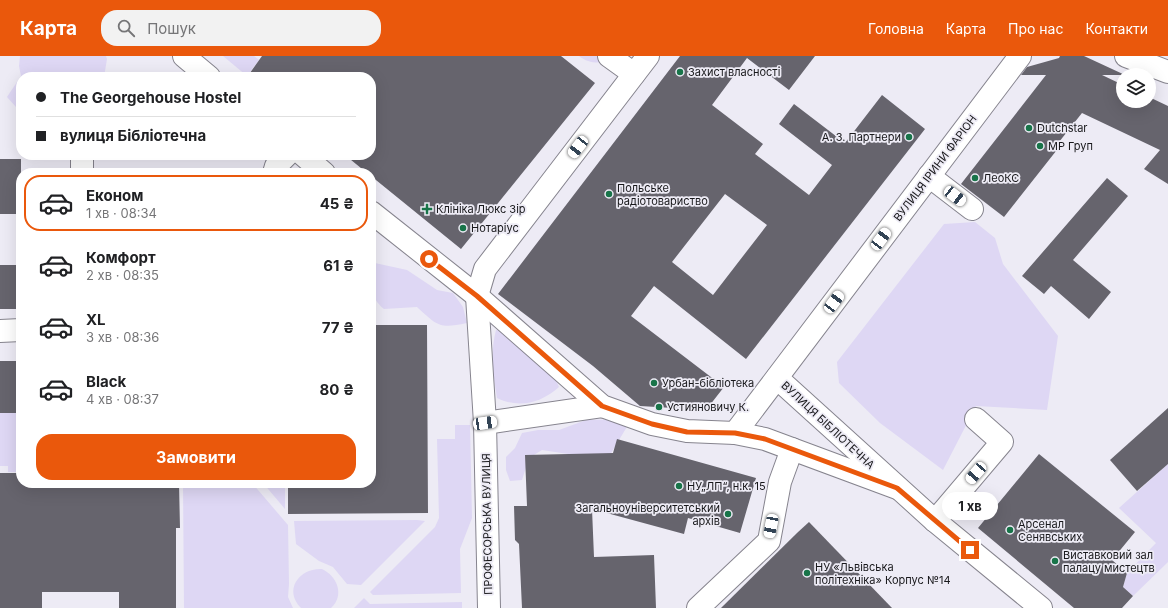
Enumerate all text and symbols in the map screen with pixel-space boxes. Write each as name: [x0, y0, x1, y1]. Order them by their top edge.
search box: [101, 10, 381, 46]
text: Карта: [20, 17, 77, 40]
icon: search: [115, 17, 137, 39]
text: Пошук: [147, 19, 196, 38]
text: Головна: [868, 20, 924, 37]
text: Карта: [946, 20, 986, 37]
text: Про нас: [1008, 20, 1063, 37]
text: Контакти: [1085, 20, 1148, 37]
place label: Захист власності: [688, 65, 780, 79]
marker: Захист власності: [675, 67, 685, 77]
map controls: [1116, 68, 1156, 108]
button: layers: [1116, 68, 1156, 108]
text: The Georgehouse Hostel: [60, 88, 241, 107]
street label: ВУЛИЦЯ ІРИНИ ФАРІОН: [890, 112, 980, 224]
place label: Dutchstar: [1037, 121, 1088, 135]
marker: Dutchstar: [1024, 123, 1034, 133]
text: вулиця Бібліотечна: [60, 126, 206, 145]
place label: А. З. Партнери: [822, 130, 901, 144]
marker: А. З. Партнери: [904, 132, 914, 142]
car: [566, 134, 590, 160]
place label: МР Груп: [1048, 139, 1093, 153]
marker: МР Груп: [1035, 141, 1045, 151]
place label: ЛеоКС: [983, 171, 1019, 185]
marker: ЛеоКС: [970, 173, 980, 183]
place label: Польське радіотовариство: [617, 181, 708, 208]
car: [942, 184, 968, 208]
icon: car: [38, 185, 74, 221]
text: Економ: [86, 186, 143, 205]
marker: Польське радіотовариство: [604, 189, 614, 199]
text: 45 ₴: [320, 194, 354, 213]
place label: Клініка Люкс Зір: [436, 202, 526, 216]
marker: Клініка Люкс Зір: [421, 203, 433, 215]
text: 1 хв · 08:34: [86, 205, 157, 221]
place label: Нотаріус: [471, 221, 519, 235]
marker: Нотаріус: [458, 223, 468, 233]
car: [869, 226, 893, 252]
icon: car: [38, 247, 74, 283]
text: Комфорт: [86, 248, 156, 267]
route start: [420, 250, 438, 268]
text: 61 ₴: [323, 256, 354, 275]
text: 2 хв · 08:35: [86, 267, 159, 283]
car: [822, 289, 846, 315]
icon: car: [38, 309, 74, 345]
text: XL: [86, 310, 106, 329]
text: 77 ₴: [322, 318, 354, 337]
text: 3 хв · 08:36: [86, 329, 159, 345]
icon: car: [38, 371, 74, 407]
text: Black: [86, 372, 126, 391]
place label: Урбан-бібліотека: [662, 376, 754, 390]
marker: Урбан-бібліотека: [649, 378, 659, 388]
street label: ВУЛИЦЯ БІБЛІОТЕЧНА: [778, 378, 878, 472]
text: 80 ₴: [319, 380, 354, 399]
text: 4 хв · 08:37: [86, 391, 159, 407]
place label: Устияновичу К.: [667, 400, 749, 414]
marker: Устияновичу К.: [654, 402, 664, 412]
car: [472, 415, 498, 431]
button: Замовити: [36, 434, 356, 480]
street label: ПРОФЕСОРСЬКА ВУЛИЦЯ: [479, 453, 495, 595]
car: [964, 460, 988, 486]
place label: НУ„ЛП“, н.к. 15: [687, 479, 766, 493]
marker: НУ„ЛП“, н.к. 15: [674, 481, 684, 491]
callout: 1 хв: [942, 492, 998, 520]
text: 1 хв: [958, 498, 982, 514]
place label: Загальноуніверситетський архів: [576, 501, 720, 528]
marker: Загальноуніверситетський архів: [723, 509, 733, 519]
car: [763, 513, 779, 539]
place label: Арсенал Сенявських: [1018, 517, 1082, 544]
marker: Арсенал Сенявських: [1005, 525, 1015, 535]
route end: [961, 541, 979, 559]
place label: Виставковий зал палацу мистецтв: [1063, 548, 1155, 575]
marker: Виставковий зал палацу мистецтв: [1050, 556, 1060, 566]
place label: НУ «Львівська політехніка» Корпус №14: [815, 560, 951, 587]
marker: НУ «Львівська політехніка» Корпус №14: [802, 568, 812, 578]

